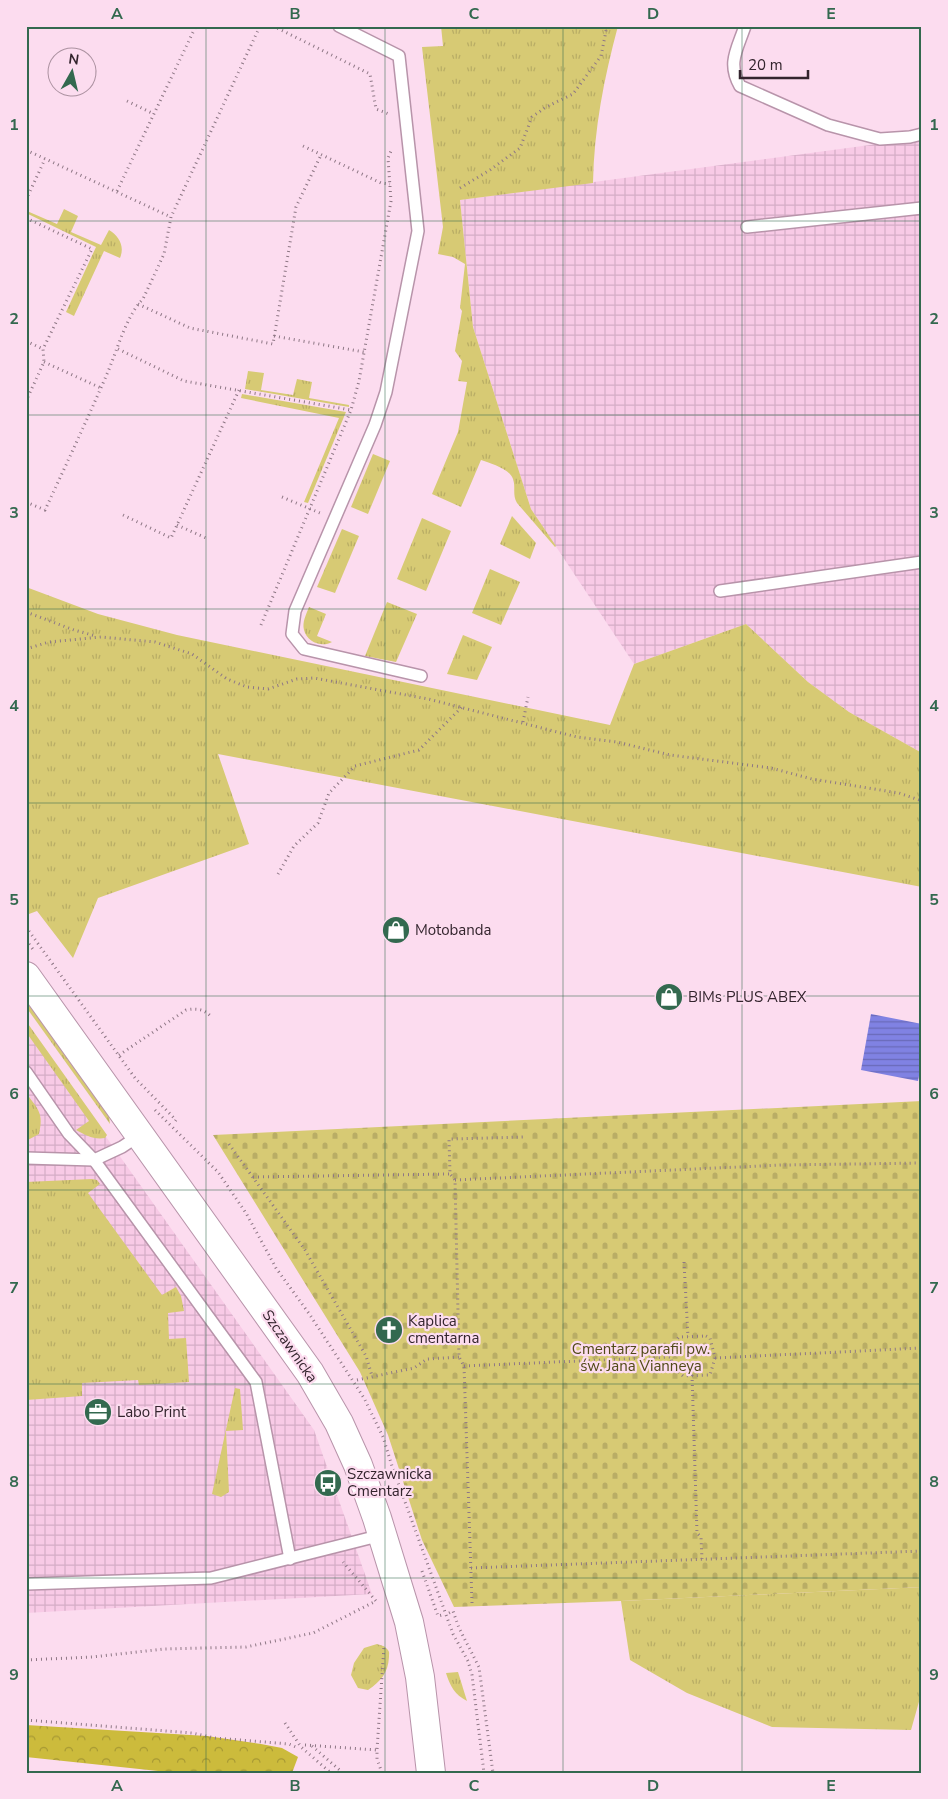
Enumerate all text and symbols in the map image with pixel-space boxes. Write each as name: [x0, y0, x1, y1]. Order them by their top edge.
text: A: [111, 3, 123, 25]
text: B: [289, 3, 301, 25]
text: C: [469, 3, 480, 25]
text: D: [647, 3, 659, 25]
text: E: [826, 3, 836, 25]
north arrow: [48, 48, 98, 98]
scale bar: [740, 48, 808, 80]
text: N: [67, 49, 80, 70]
text: 20 m: [748, 55, 783, 75]
text: 1: [9, 114, 19, 136]
text: 1: [929, 114, 939, 136]
text: 2: [9, 308, 19, 330]
text: 2: [929, 308, 939, 330]
text: 3: [9, 502, 19, 524]
text: 3: [929, 502, 939, 524]
text: 4: [9, 695, 19, 717]
text: 4: [929, 695, 939, 717]
text: 5: [9, 889, 19, 911]
text: 5: [929, 889, 939, 911]
shop icon: Motobanda: [381, 915, 411, 945]
place label: Motobanda: [415, 920, 492, 940]
shop icon: BIMs PLUS ABEX: [654, 982, 684, 1012]
place label: BIMs PLUS ABEX: [688, 987, 807, 1007]
text: 6: [9, 1083, 19, 1105]
text: 6: [929, 1083, 939, 1105]
text: 7: [9, 1277, 19, 1299]
text: 7: [929, 1277, 939, 1299]
street label: Szczawnicka: [258, 1306, 322, 1386]
place label: Kaplica cmentarna: [408, 1311, 479, 1348]
church icon: Kaplica cmentarna: [374, 1315, 404, 1345]
park label: Cmentarz parafii pw. św. Jana Vianneya: [572, 1339, 710, 1376]
office icon: Labo Print: [83, 1397, 113, 1427]
place label: Labo Print: [117, 1402, 187, 1422]
place label: Szczawnicka Cmentarz: [347, 1464, 432, 1501]
bus stop icon: Szczawnicka Cmentarz: [313, 1468, 343, 1498]
text: 8: [9, 1471, 19, 1493]
text: 8: [929, 1471, 939, 1493]
text: 9: [9, 1664, 19, 1686]
text: 9: [929, 1664, 939, 1686]
text: A: [111, 1775, 123, 1797]
text: B: [289, 1775, 301, 1797]
text: C: [469, 1775, 480, 1797]
text: D: [647, 1775, 659, 1797]
text: E: [826, 1775, 836, 1797]

